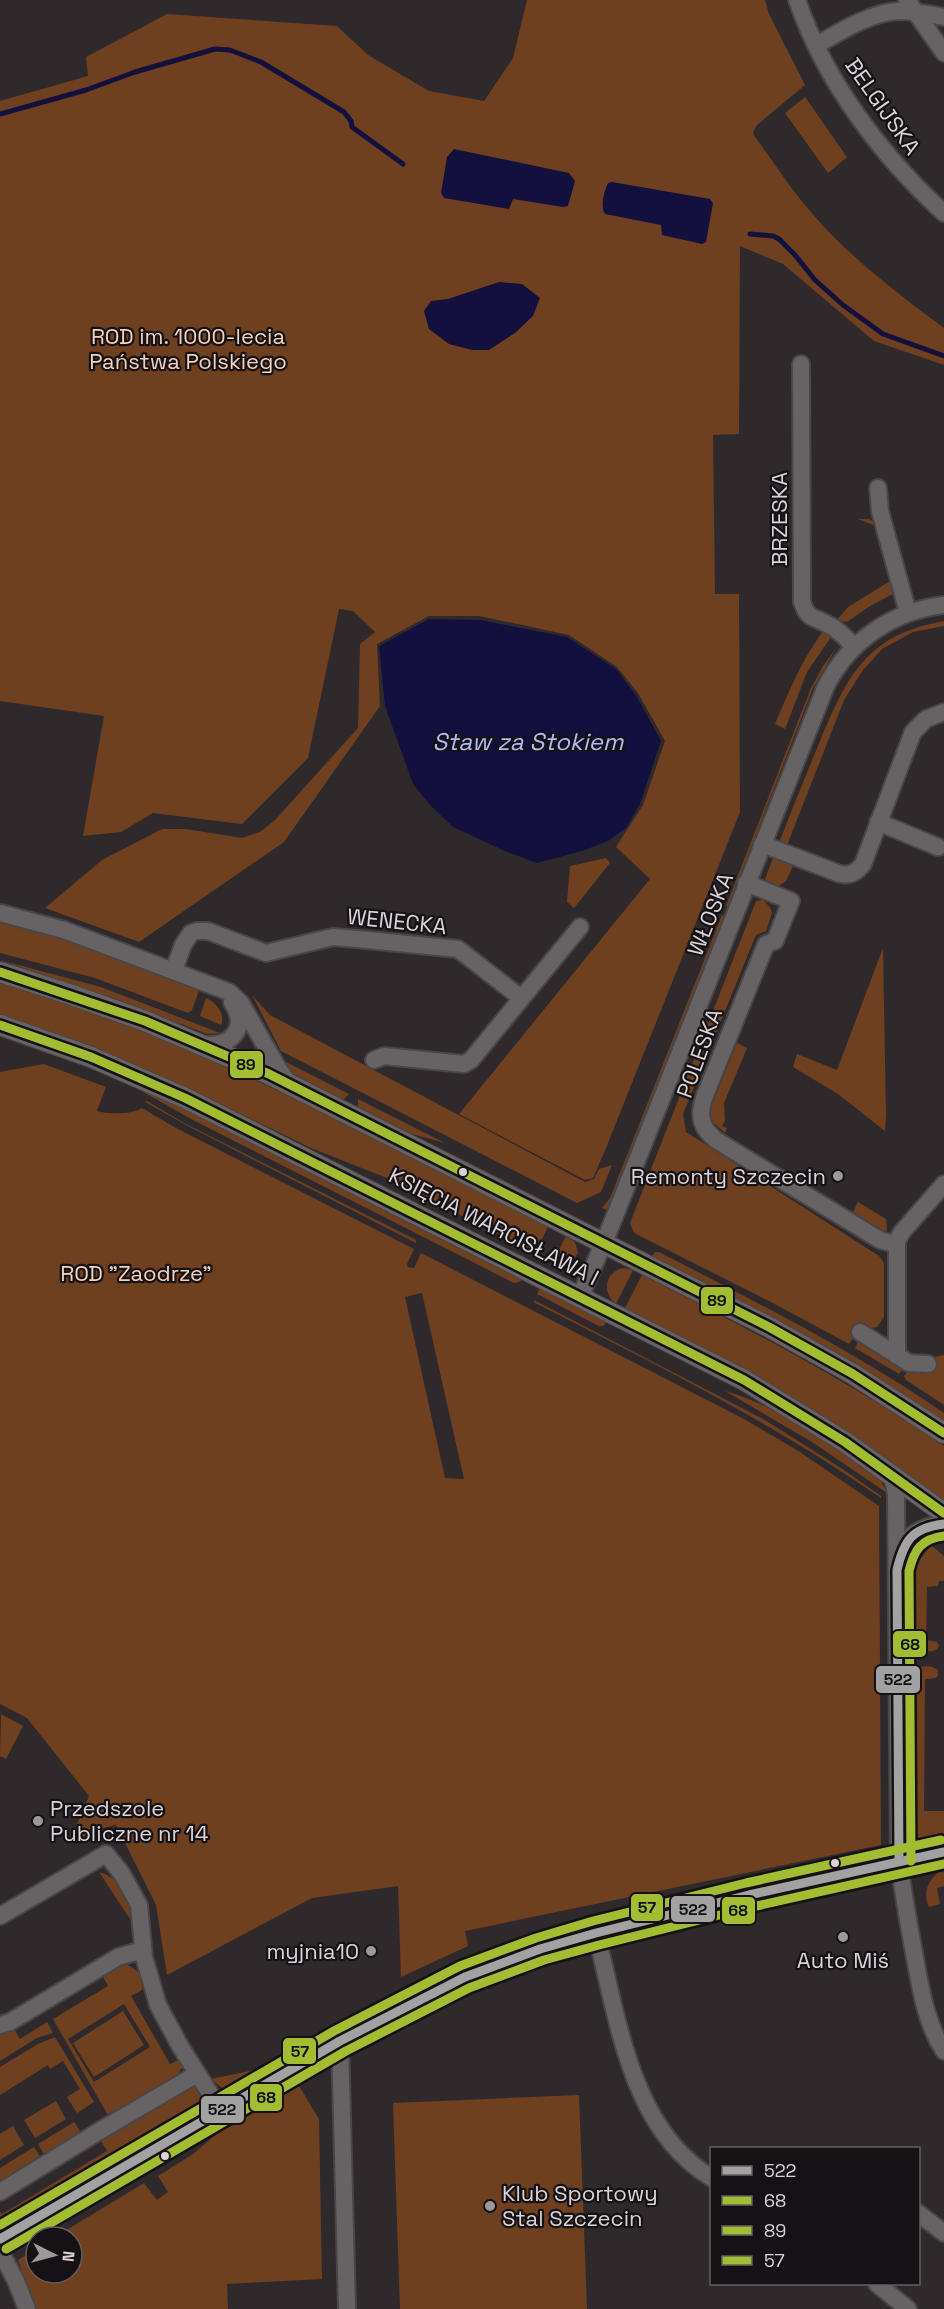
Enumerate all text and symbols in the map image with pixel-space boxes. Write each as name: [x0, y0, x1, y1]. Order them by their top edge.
street label: BELGIJSKA: [839, 52, 927, 160]
park label: ROD im. 1000-lecia Państwa Polskiego: [89, 322, 287, 375]
street label: BRZESKA: [765, 472, 793, 566]
water label: Staw za Stokiem: [433, 726, 625, 757]
street label: WŁOSKA: [681, 868, 739, 960]
street label: WENECKA: [346, 902, 448, 940]
street label: POLESKA: [670, 1004, 728, 1102]
line badge: 89: [229, 1050, 264, 1079]
text: 89: [236, 1054, 256, 1075]
street label: KSIĘCIA WARCISŁAWA I: [384, 1161, 604, 1291]
place label: Remonty Szczecin: [631, 1162, 826, 1190]
unlabelled marker: [457, 1166, 469, 1178]
marker: Remonty Szczecin: [831, 1169, 845, 1183]
park label: ROD "Zaodrze": [60, 1259, 212, 1287]
line badge: 89: [700, 1286, 734, 1315]
text: 89: [707, 1290, 727, 1311]
line badge: 68: [892, 1630, 927, 1658]
text: 68: [900, 1634, 920, 1655]
line badge: 522: [875, 1665, 921, 1694]
text: 522: [884, 1669, 912, 1690]
place label: Przedszole Publiczne nr 14: [50, 1794, 209, 1847]
marker: Przedszole Publiczne nr 14: [31, 1814, 45, 1828]
unlabelled marker: [829, 1857, 841, 1869]
line badge: 57: [630, 1893, 664, 1922]
line badge: 522: [670, 1895, 716, 1923]
line badge: 68: [721, 1896, 756, 1925]
text: 57: [638, 1897, 656, 1918]
text: 522: [679, 1899, 707, 1920]
text: 68: [728, 1900, 748, 1921]
marker: Auto Miś: [836, 1930, 850, 1944]
place label: myjnia10: [267, 1937, 359, 1965]
marker: myjnia10: [364, 1944, 378, 1958]
place label: Auto Miś: [797, 1946, 889, 1974]
line badge: 57: [282, 2037, 317, 2065]
text: 57: [291, 2041, 309, 2062]
line badge: 68: [249, 2083, 283, 2112]
text: 68: [256, 2087, 276, 2108]
line badge: 522: [200, 2095, 245, 2124]
text: 522: [208, 2099, 236, 2120]
legend: [710, 2147, 920, 2285]
unlabelled marker: [159, 2150, 171, 2162]
text: 522: [764, 2159, 796, 2182]
place label: Klub Sportowy Stal Szczecin: [502, 2179, 658, 2232]
text: 68: [764, 2189, 786, 2212]
marker: Klub Sportowy Stal Szczecin: [483, 2199, 497, 2213]
text: 89: [764, 2219, 786, 2242]
north arrow: [24, 2225, 84, 2285]
text: 57: [764, 2249, 785, 2272]
text: N: [57, 2250, 79, 2263]

